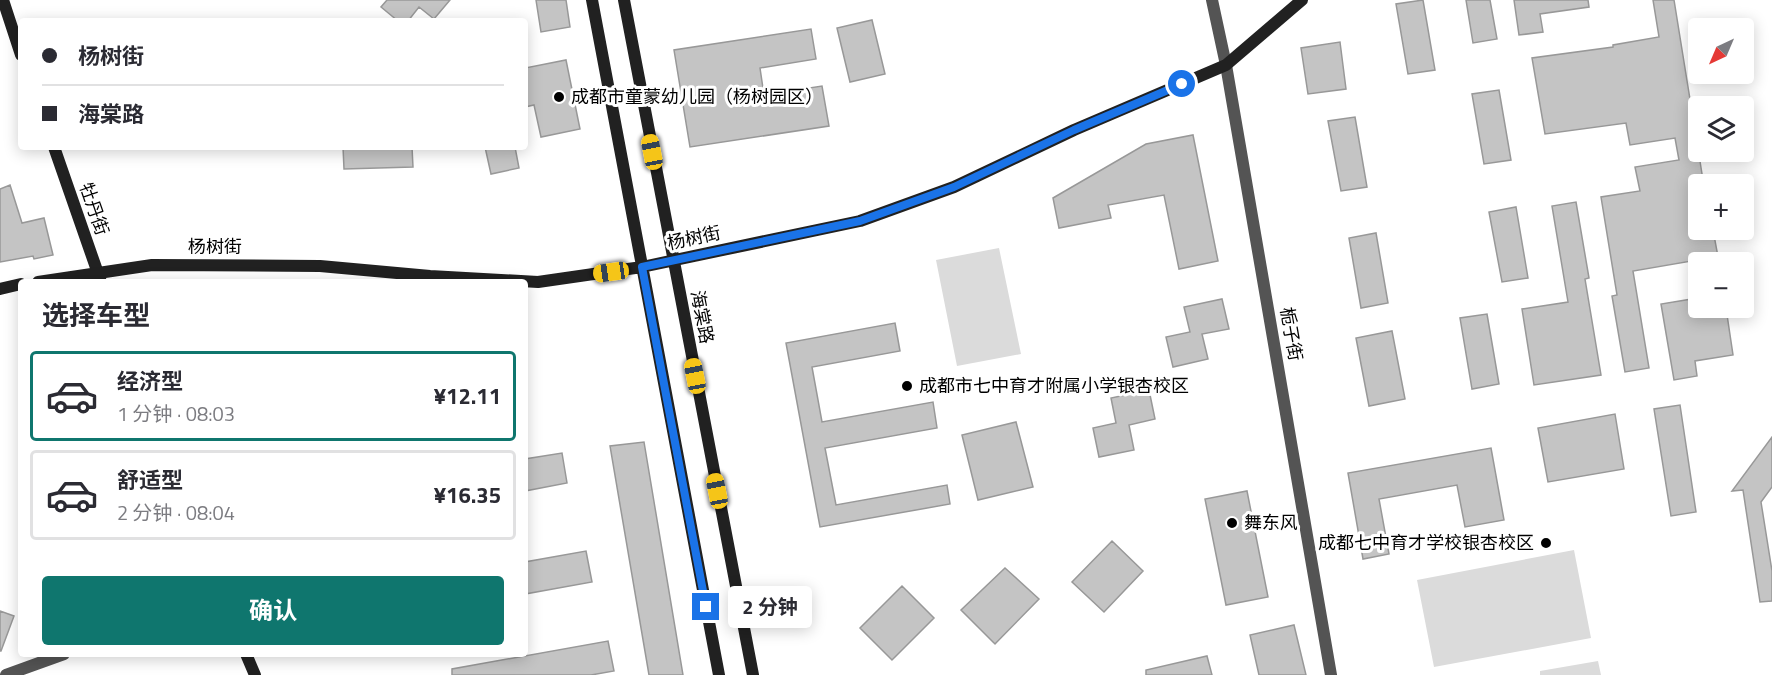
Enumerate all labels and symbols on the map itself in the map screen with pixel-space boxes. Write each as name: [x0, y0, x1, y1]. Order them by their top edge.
north arrow: [1688, 18, 1754, 84]
route start: [1168, 70, 1195, 97]
place label: 成都市童蒙幼儿园（杨树园区）: [571, 83, 823, 110]
marker: 成都市童蒙幼儿园（杨树园区）: [552, 90, 566, 104]
car: [640, 133, 664, 171]
street label: 牡丹街: [73, 179, 116, 239]
street label: 杨树街: [665, 219, 723, 256]
street label: 杨树街: [188, 233, 242, 260]
car: [592, 261, 630, 283]
street label: 海棠路: [684, 288, 721, 346]
street label: 栀子街: [1274, 305, 1309, 363]
car: [683, 357, 707, 395]
place label: 成都市七中育才附属小学银杏校区: [919, 372, 1189, 399]
marker: 成都市七中育才附属小学银杏校区: [900, 379, 914, 393]
car: [705, 472, 729, 510]
place label: 舞东风: [1244, 509, 1298, 536]
marker: 舞东风: [1225, 516, 1239, 530]
place label: 成都七中育才学校银杏校区: [1318, 529, 1534, 556]
marker: 成都七中育才学校银杏校区: [1539, 536, 1553, 550]
callout: 2 分钟: [727, 586, 811, 628]
route end: [692, 593, 719, 620]

